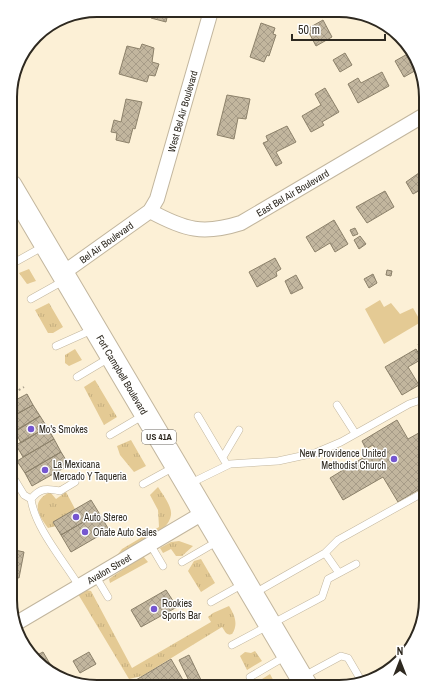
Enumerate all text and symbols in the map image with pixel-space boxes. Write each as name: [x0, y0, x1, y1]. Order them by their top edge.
scale bar: [292, 16, 385, 42]
text: 50 m: [298, 22, 320, 38]
street label: West Bel Air Boulevard: [165, 69, 201, 154]
street label: East Bel Air Boulevard: [254, 167, 331, 220]
street label: Bel Air Boulevard: [77, 219, 136, 266]
street label: Fort Campbell Boulevard: [93, 333, 151, 417]
place label: Mo's Smokes: [39, 423, 88, 436]
marker: Mo's Smokes: [26, 424, 36, 434]
road number: US 41A: [142, 430, 176, 444]
place label: New Providence United Methodist Church: [299, 447, 386, 472]
marker: New Providence United Methodist Church: [389, 454, 399, 464]
place label: La Mexicana Mercado Y Taqueria: [53, 458, 127, 483]
marker: La Mexicana Mercado Y Taqueria: [40, 465, 50, 475]
place label: Auto Stereo: [83, 511, 128, 524]
marker: Auto Stereo: [71, 512, 81, 522]
place label: Oñate Auto Sales: [93, 526, 157, 539]
marker: Oñate Auto Sales: [80, 527, 90, 537]
street label: Avalon Street: [84, 551, 134, 588]
place label: Rookies Sports Bar: [162, 597, 201, 622]
marker: Rookies Sports Bar: [149, 604, 159, 614]
north arrow: [380, 641, 420, 681]
text: N: [397, 644, 403, 658]

